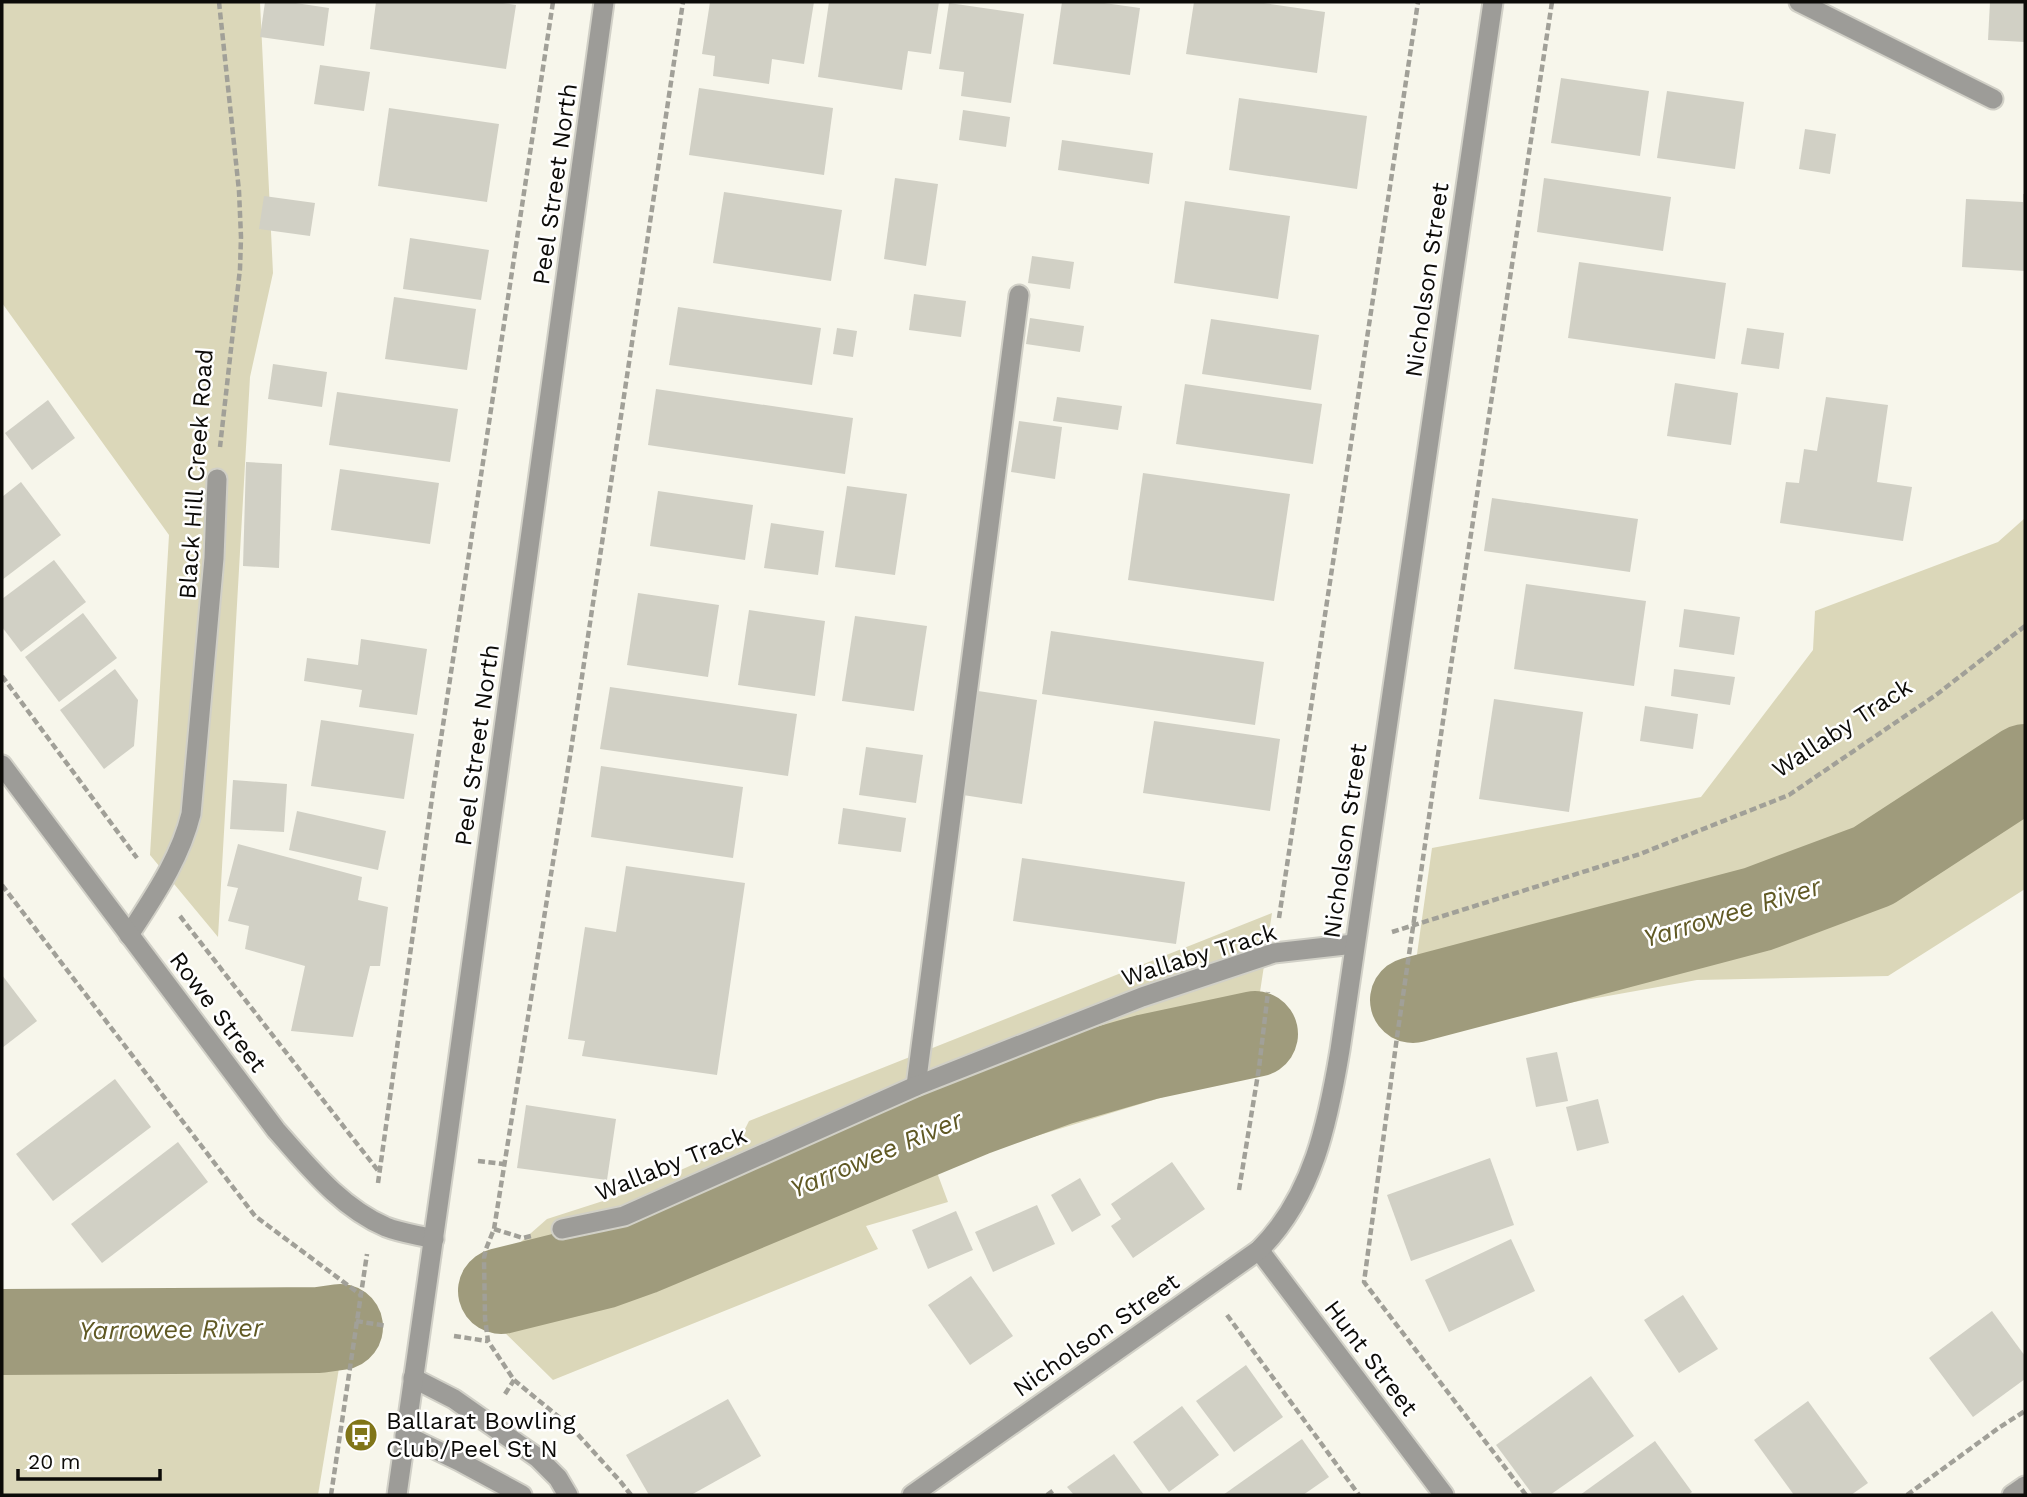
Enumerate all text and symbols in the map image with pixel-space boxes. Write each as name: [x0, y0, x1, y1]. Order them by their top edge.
street label: Peel Street North: [527, 82, 583, 286]
street label: Nicholson Street: [1399, 181, 1455, 379]
street label: Black Hill Creek Road: [173, 348, 219, 600]
street label: Peel Street North: [449, 643, 505, 847]
street label: Wallaby Track: [1767, 672, 1917, 784]
street label: Nicholson Street: [1317, 742, 1373, 940]
water label: Yarrowee River: [1640, 870, 1825, 953]
street label: Wallaby Track: [1118, 918, 1280, 992]
street label: Rowe Street: [164, 946, 272, 1078]
water label: Yarrowee River: [785, 1104, 967, 1204]
street label: Wallaby Track: [591, 1121, 751, 1207]
street label: Nicholson Street: [1008, 1267, 1184, 1403]
street label: Hunt Street: [1318, 1295, 1424, 1421]
water label: Yarrowee River: [79, 1312, 264, 1346]
place label: Ballarat Bowling Club/Peel St N: [386, 1407, 576, 1463]
bus stop icon: Ballarat Bowling Club/Peel St N: [342, 1416, 380, 1454]
scale bar: [18, 1438, 159, 1482]
text: 20 m: [28, 1449, 80, 1474]

